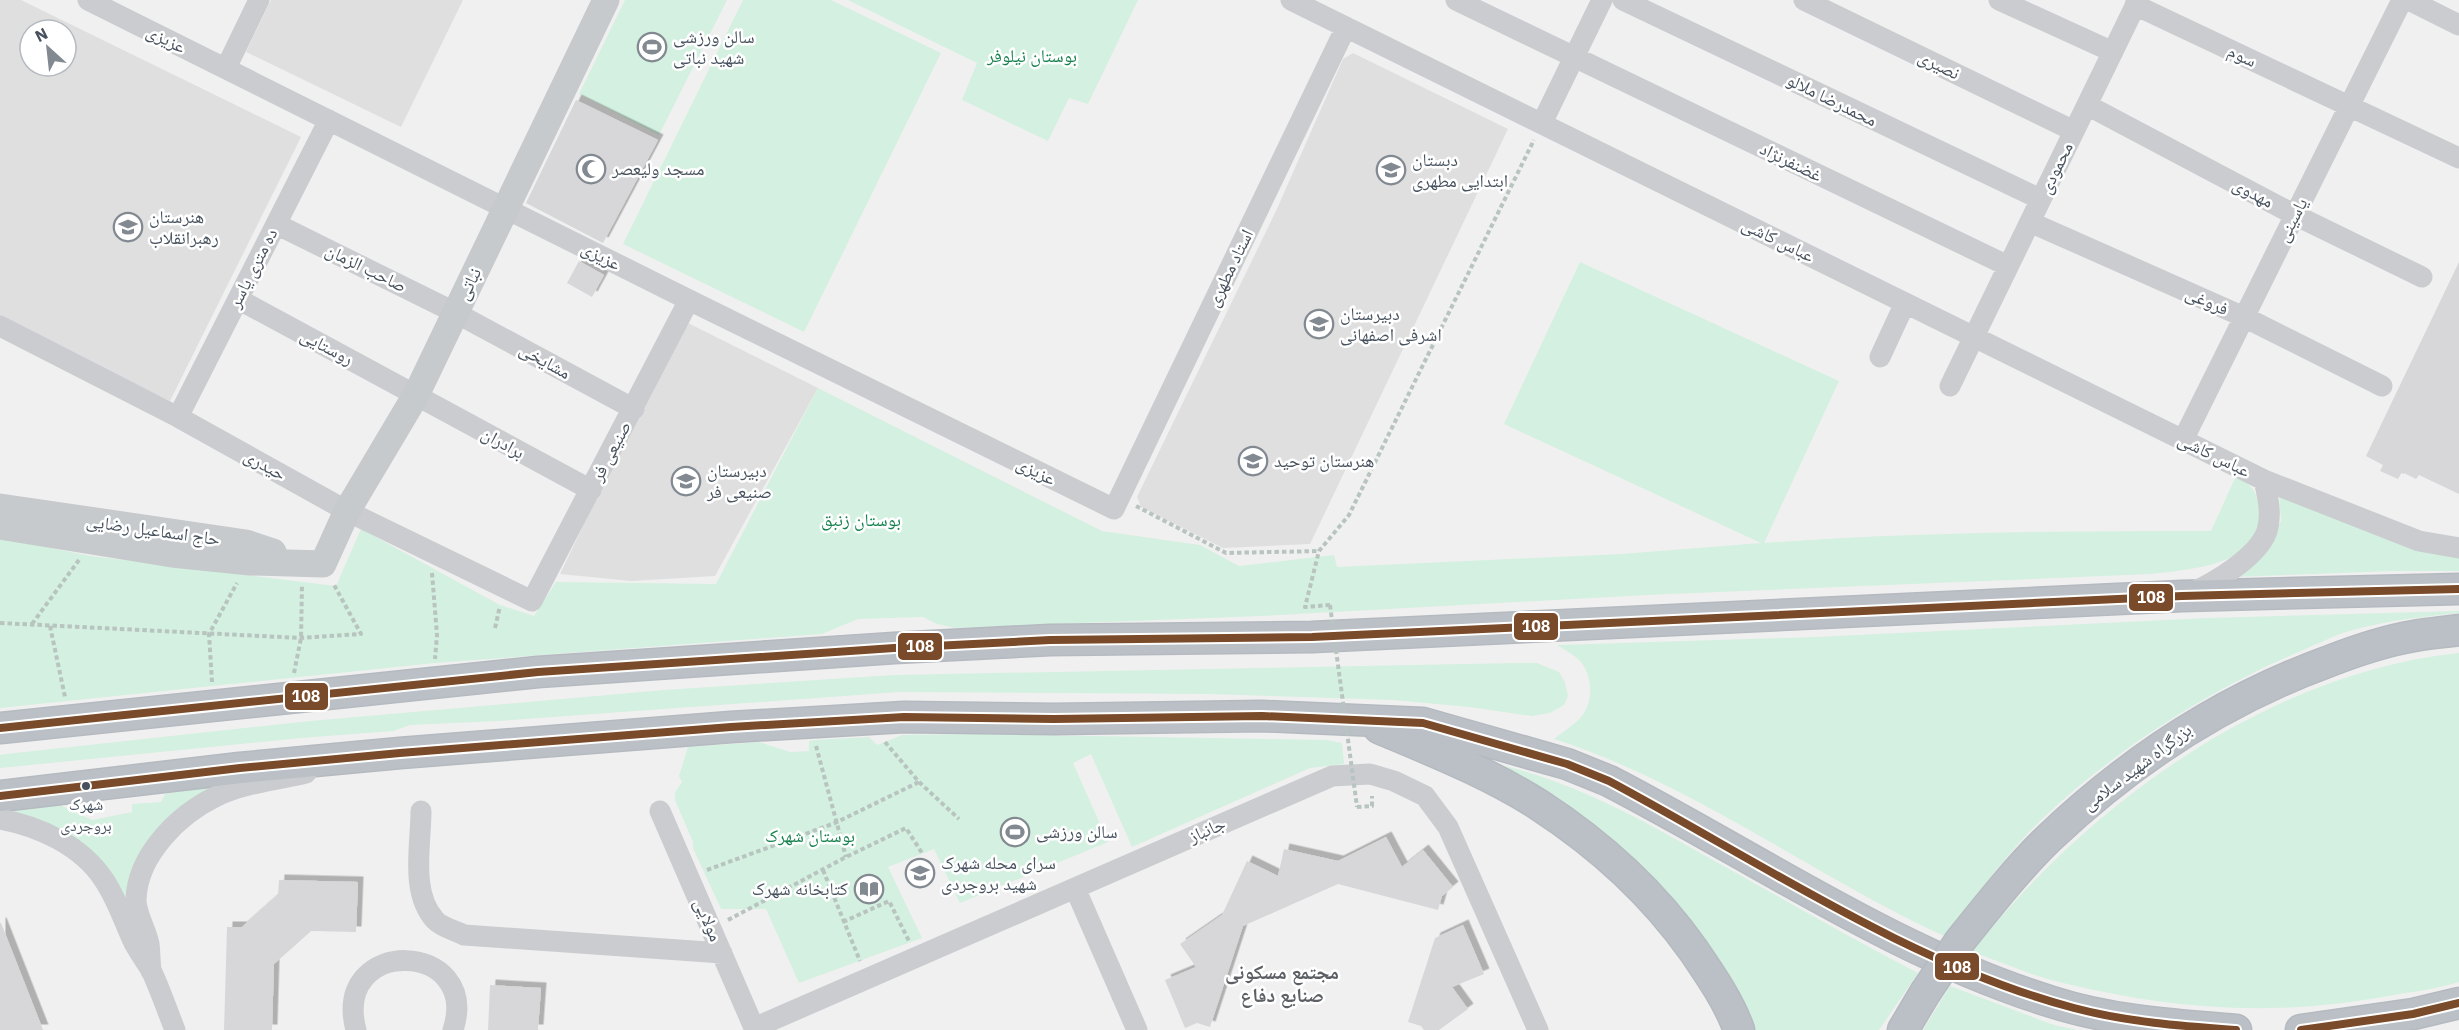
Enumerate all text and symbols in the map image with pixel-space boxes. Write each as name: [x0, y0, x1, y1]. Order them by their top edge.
north arrow: [18, 18, 78, 78]
street label: عزیزی: [143, 19, 190, 58]
text: N: [31, 23, 51, 46]
place label: سالن ورزشی شهید نباتی: [673, 25, 755, 69]
sports icon: سالن ورزشی شهید نباتی: [636, 31, 668, 63]
street label: سوم: [2224, 39, 2260, 73]
park label: بوستان نیلوفر: [986, 44, 1077, 67]
street label: نصیری: [1914, 45, 1964, 85]
street label: محمدرضا ملالو: [1783, 68, 1881, 131]
street label: غضنفرنژاد: [1756, 137, 1826, 186]
street label: محمودی: [2033, 138, 2078, 197]
place label: دبستان ابتدایی مطهری: [1412, 148, 1508, 192]
mosque icon: مسجد ولیعصر: [575, 153, 607, 185]
school or university icon: دبستان ابتدایی مطهری: [1375, 154, 1407, 186]
place label: مسجد ولیعصر: [611, 157, 704, 180]
street label: مهدوی: [2229, 172, 2278, 213]
street label: یاسینی: [2271, 194, 2312, 246]
place label: هنرستان رهبرانقلاب: [149, 205, 219, 249]
school or university icon: هنرستان رهبرانقلاب: [112, 211, 144, 243]
street label: عباس کاشی: [1738, 212, 1818, 267]
street label: ده متری یاسر: [222, 224, 282, 312]
street label: استاد مطهری: [1201, 225, 1258, 310]
street label: عزیزی: [578, 236, 625, 275]
street label: صاحب الزمان: [322, 238, 411, 297]
street label: نباتی: [451, 264, 486, 304]
street label: فروغی: [2182, 281, 2232, 320]
place label: دبیرستان اشرفی اصفهانی: [1340, 302, 1442, 346]
school or university icon: دبیرستان اشرفی اصفهانی: [1303, 308, 1335, 340]
street label: روستایی: [297, 323, 358, 370]
street label: مشایخی: [516, 337, 575, 384]
street label: صنیعی فر: [585, 417, 636, 486]
street label: برادران: [478, 421, 529, 464]
street label: عباس کاشی: [2174, 427, 2254, 482]
street label: حیدری: [240, 444, 290, 485]
school or university icon: هنرستان توحید: [1237, 445, 1269, 477]
place label: هنرستان توحید: [1274, 449, 1374, 472]
street label: عزیزی: [1013, 451, 1060, 490]
place label: دبیرستان صنیعی فر: [706, 459, 772, 503]
school or university icon: دبیرستان صنیعی فر: [670, 465, 702, 497]
park label: بوستان زنبق: [821, 508, 901, 531]
street label: حاج اسماعیل رضایی: [85, 509, 221, 551]
line badge: 108: [2128, 583, 2174, 612]
text: 108: [2137, 587, 2165, 607]
line badge: 108: [1513, 612, 1559, 641]
text: 108: [1522, 616, 1550, 636]
line badge: 108: [897, 632, 943, 661]
text: 108: [906, 636, 934, 656]
line badge: 108: [284, 682, 329, 711]
text: 108: [292, 686, 320, 706]
street label: بزرگراه شهید سلامی: [2077, 718, 2196, 815]
marker: شهرک بروجردی: [80, 780, 92, 792]
place label: شهرک بروجردی: [60, 794, 112, 836]
street label: جانباز: [1184, 812, 1229, 848]
sports icon: سالن ورزشی: [999, 816, 1031, 848]
place label: سالن ورزشی: [1036, 820, 1118, 843]
park label: بوستان شهرک: [765, 824, 855, 847]
place label: سرای محله شهرک شهید بروجردی: [941, 851, 1056, 895]
school or university icon: سرای محله شهرک شهید بروجردی: [904, 857, 936, 889]
library icon: کتابخانه شهرک: [853, 873, 885, 905]
place label: کتابخانه شهرک: [752, 877, 849, 900]
street label: مولايی: [689, 895, 728, 945]
line badge: 108: [1934, 952, 1980, 981]
text: 108: [1943, 957, 1971, 977]
district label: مجتمع مسکونی صنایع دفاع: [1225, 958, 1339, 1009]

